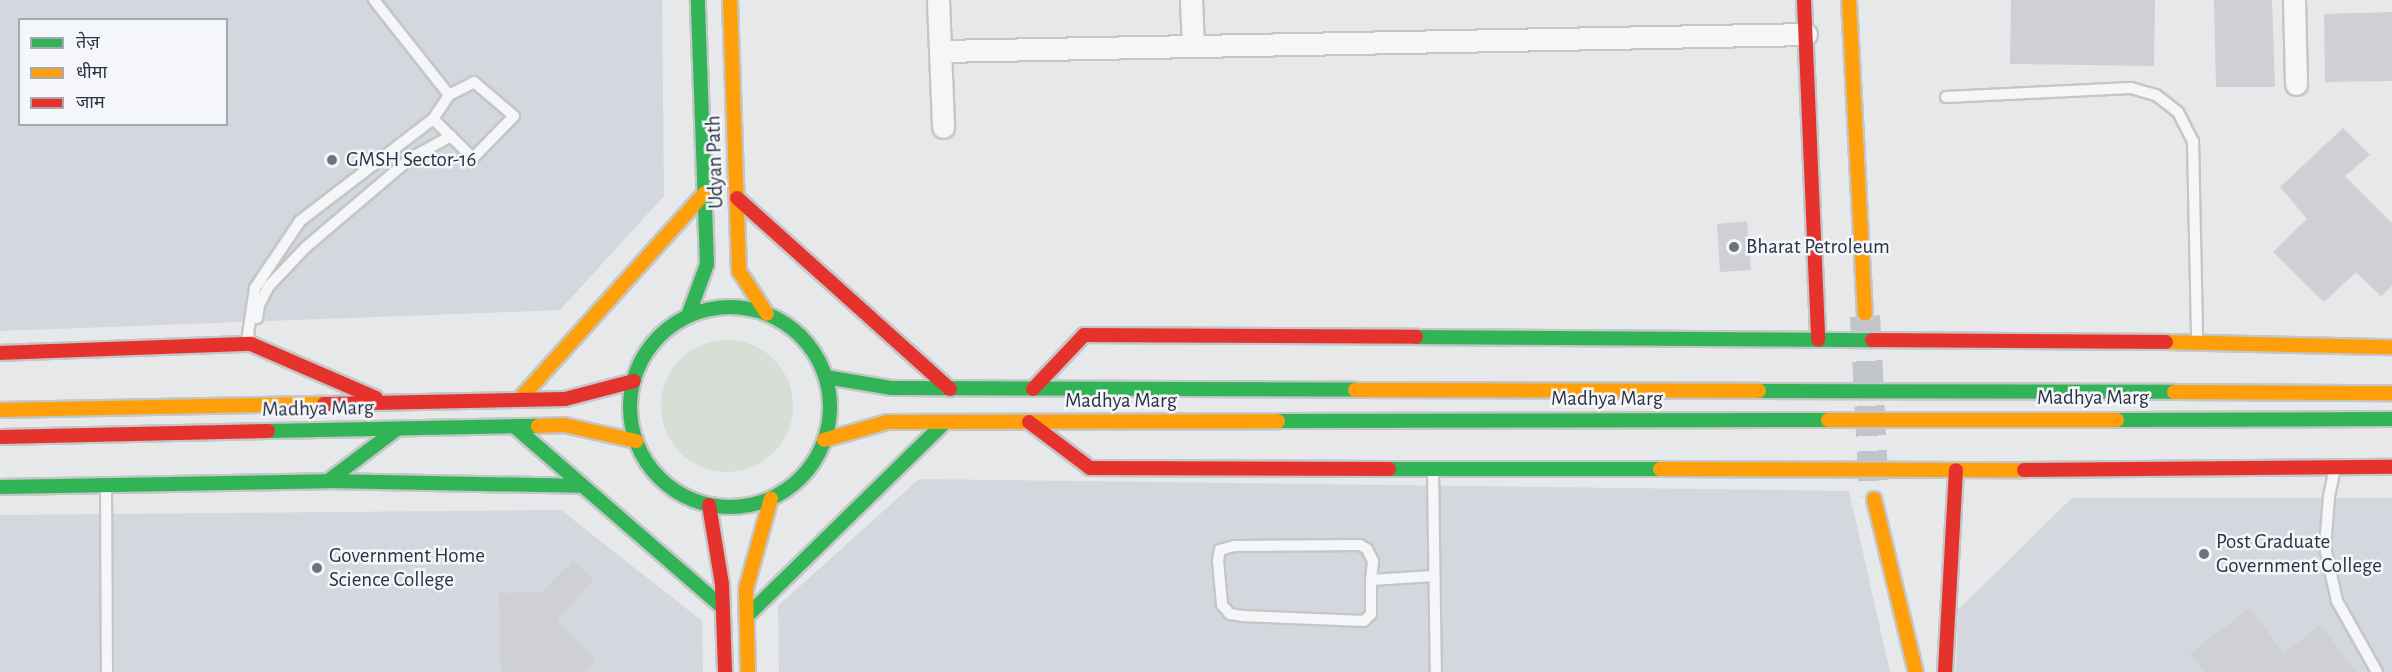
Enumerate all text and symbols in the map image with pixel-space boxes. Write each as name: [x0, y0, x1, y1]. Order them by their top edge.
legend: [18, 18, 228, 126]
text: तेज़: [76, 34, 100, 52]
text: धीमा: [76, 64, 107, 82]
text: जाम: [76, 94, 105, 112]
street label: Udyan Path: [701, 115, 729, 209]
place label: GMSH Sector-16: [346, 147, 476, 173]
marker: GMSH Sector-16: [323, 151, 341, 169]
place label: Bharat Petroleum: [1746, 234, 1890, 260]
marker: Bharat Petroleum: [1727, 240, 1741, 254]
street label: Madhya Marg: [2037, 385, 2149, 411]
street label: Madhya Marg: [1551, 386, 1663, 412]
street label: Madhya Marg: [1065, 388, 1177, 414]
street label: Madhya Marg: [262, 395, 374, 423]
place label: Post Graduate Government College: [2216, 529, 2382, 579]
place label: Government Home Science College: [329, 543, 485, 593]
marker: Post Graduate Government College: [2197, 547, 2211, 561]
marker: Government Home Science College: [310, 561, 324, 575]

